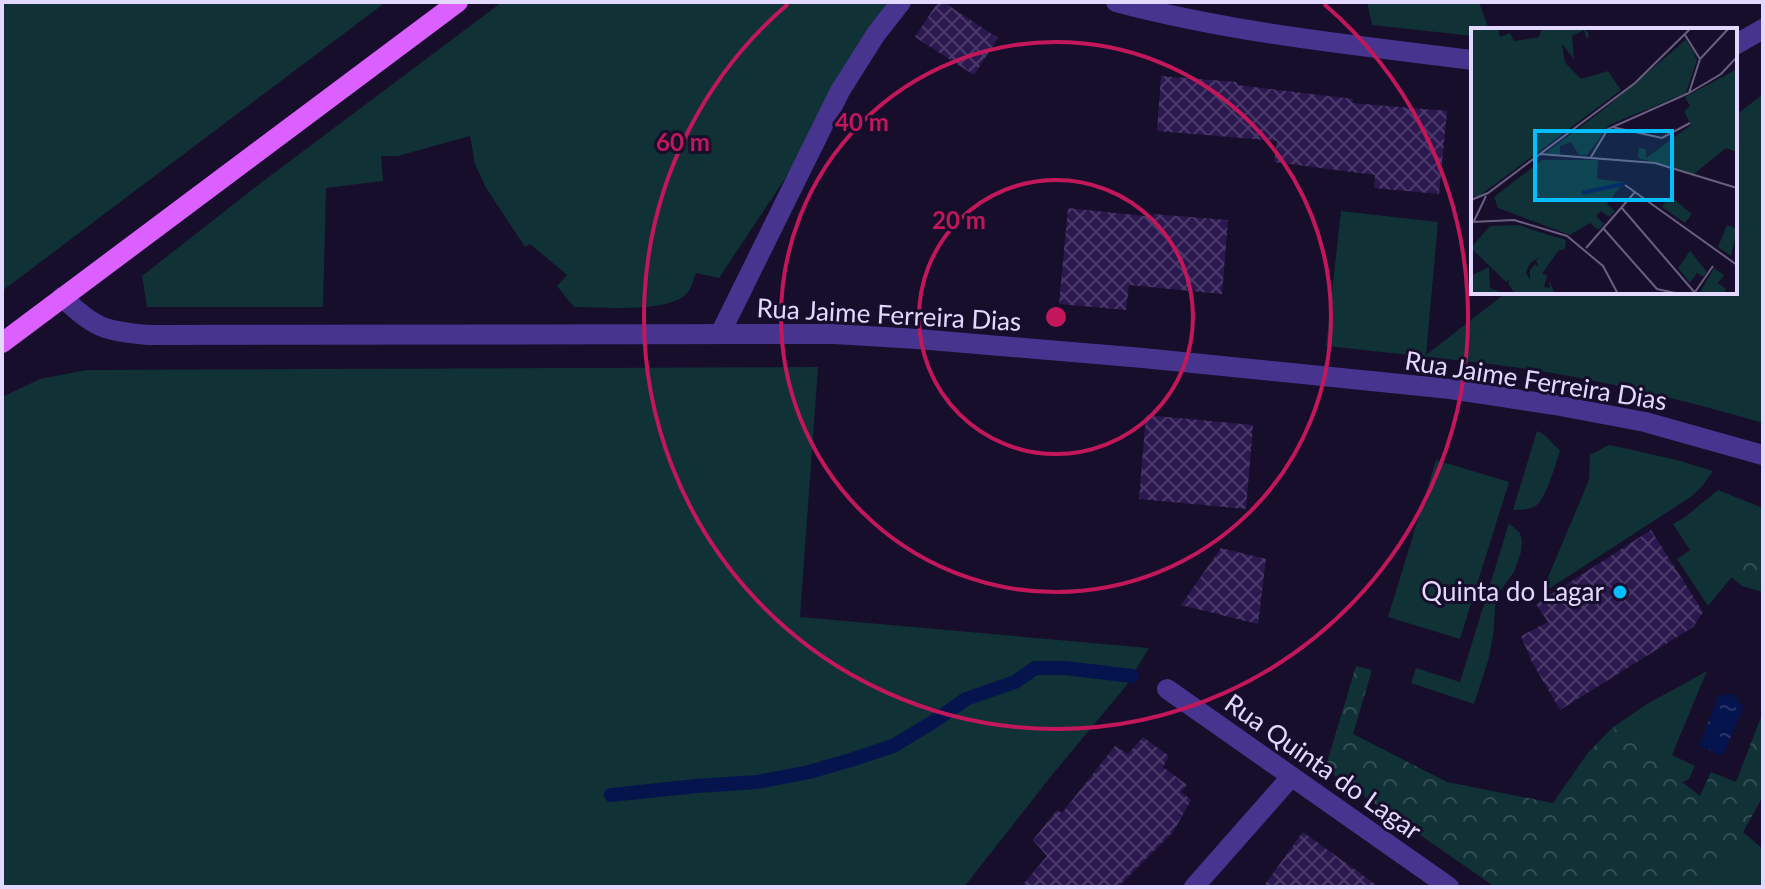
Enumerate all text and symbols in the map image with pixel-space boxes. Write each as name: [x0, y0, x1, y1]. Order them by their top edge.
inset map: [1471, 28, 1737, 294]
text: 40 m: [835, 107, 889, 136]
text: 60 m: [656, 127, 710, 156]
text: 20 m: [932, 205, 986, 234]
street label: Rua Jaime Ferreira Dias: [756, 291, 1022, 337]
centre of rings: [1042, 303, 1070, 331]
street label: Rua Jaime Ferreira Dias: [1403, 343, 1669, 417]
place label: Quinta do Lagar: [1421, 575, 1605, 607]
marker: Quinta do Lagar: [1611, 583, 1629, 601]
street label: Rua Quinta do Lagar: [1219, 686, 1428, 846]

